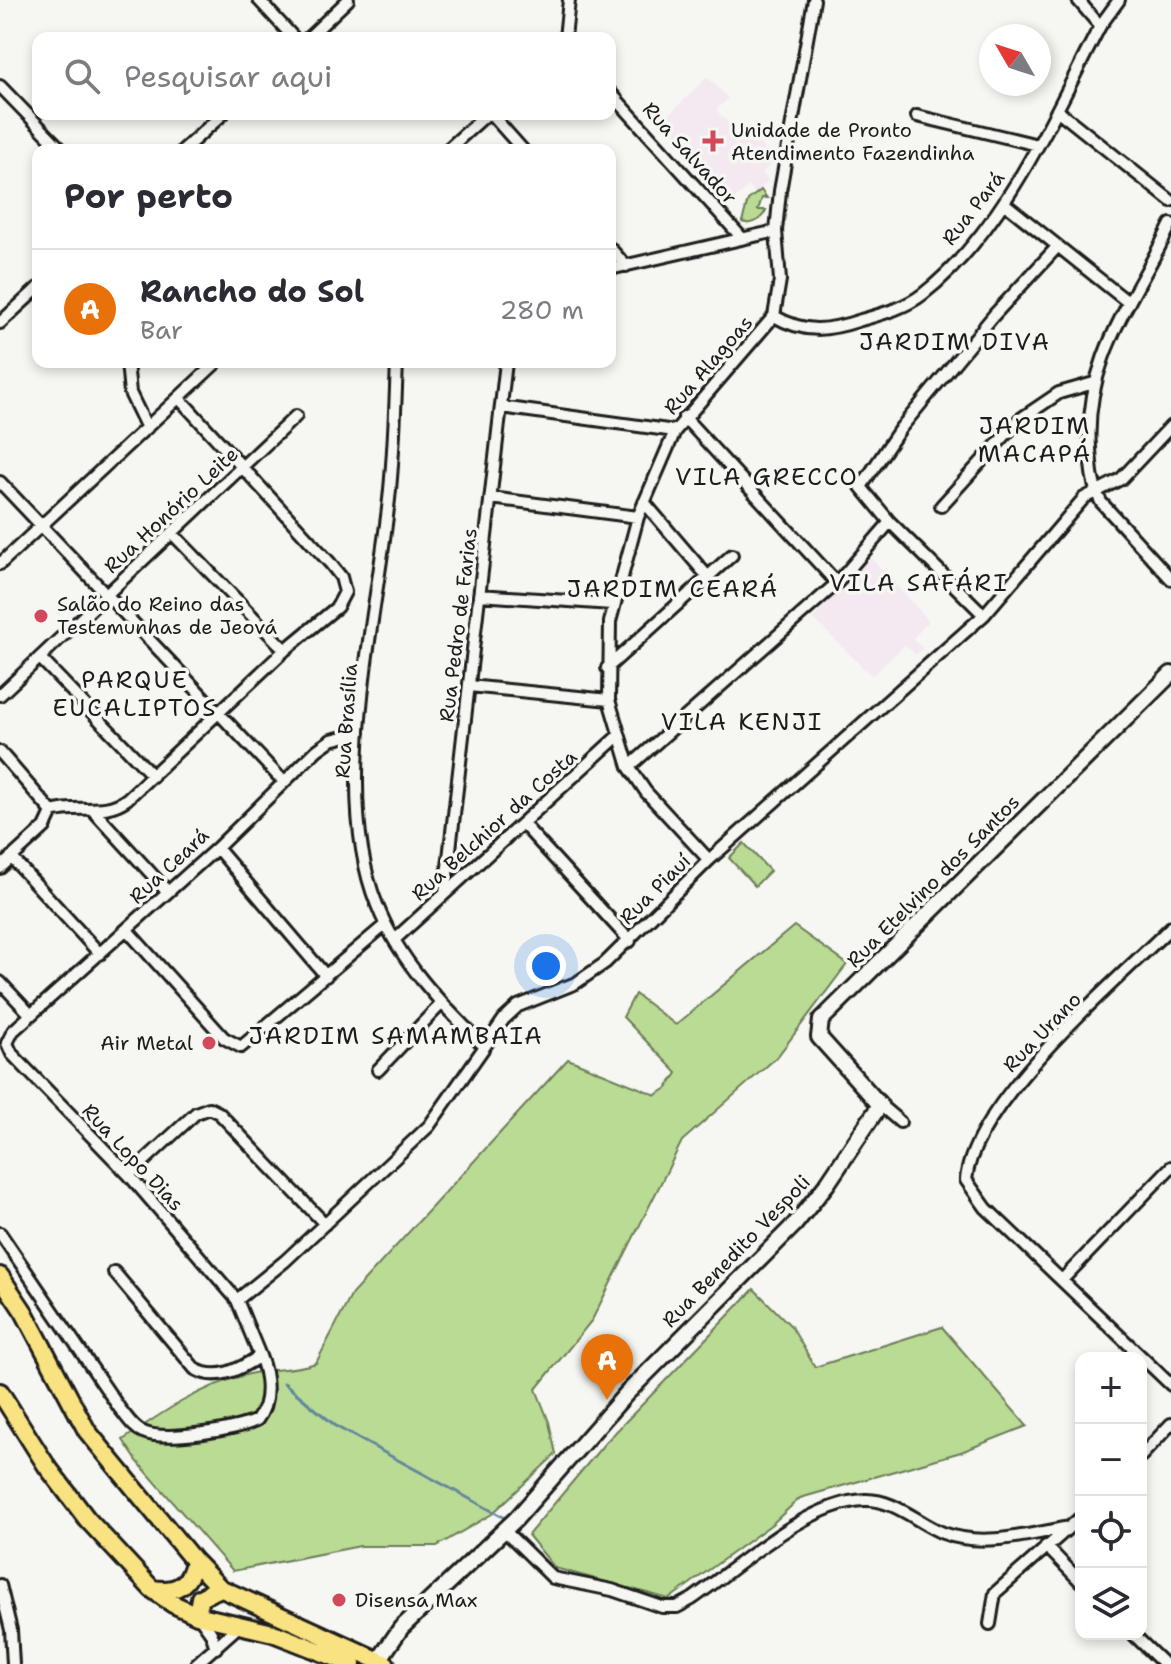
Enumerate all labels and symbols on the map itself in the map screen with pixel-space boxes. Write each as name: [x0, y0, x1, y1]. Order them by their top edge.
north arrow: [979, 24, 1051, 96]
street label: Rua Salvador: [637, 96, 743, 210]
place label: Unidade de Pronto Atendimento Fazendinha: [731, 117, 975, 166]
marker: Unidade de Pronto Atendimento Fazendinha: [702, 130, 724, 152]
street label: Rua Pará: [936, 165, 1010, 250]
street label: Rua Alagoas: [658, 310, 758, 420]
district label: JARDIM DIVA: [859, 326, 1051, 358]
district label: JARDIM MACAPÁ: [978, 410, 1092, 470]
street label: Rua Honório Leite: [98, 441, 244, 579]
district label: VILA GRECCO: [675, 461, 859, 493]
street label: Rua Pedro de Farias: [433, 527, 483, 723]
district label: VILA SAFÁRI: [829, 567, 1009, 599]
district label: JARDIM CEARÁ: [567, 573, 779, 605]
place label: Salão do Reino das Testemunhas de Jeová: [57, 591, 278, 640]
marker: Salão do Reino das Testemunhas de Jeová: [32, 607, 50, 625]
street label: Rua Brasília: [329, 662, 363, 779]
district label: PARQUE EUCALIPTOS: [52, 664, 218, 724]
district label: VILA KENJI: [661, 706, 823, 738]
street label: Rua Belchior da Costa: [406, 743, 583, 906]
street label: Rua Etelvino dos Santos: [841, 789, 1025, 973]
street label: Rua Ceará: [124, 822, 215, 909]
street label: Rua Piauí: [614, 848, 696, 930]
your location: [526, 946, 566, 986]
street label: Rua Urano: [997, 986, 1087, 1078]
district label: JARDIM SAMAMBAIA: [248, 1020, 544, 1052]
place label: Air Metal: [100, 1030, 193, 1056]
marker: Air Metal: [200, 1034, 218, 1052]
street label: Rua Lopo Dias: [77, 1098, 189, 1216]
street label: Rua Benedito Vespoli: [656, 1169, 816, 1333]
pin: A: [581, 1334, 633, 1400]
place label: Disensa Max: [355, 1587, 477, 1613]
marker: Disensa Max: [330, 1591, 348, 1609]

